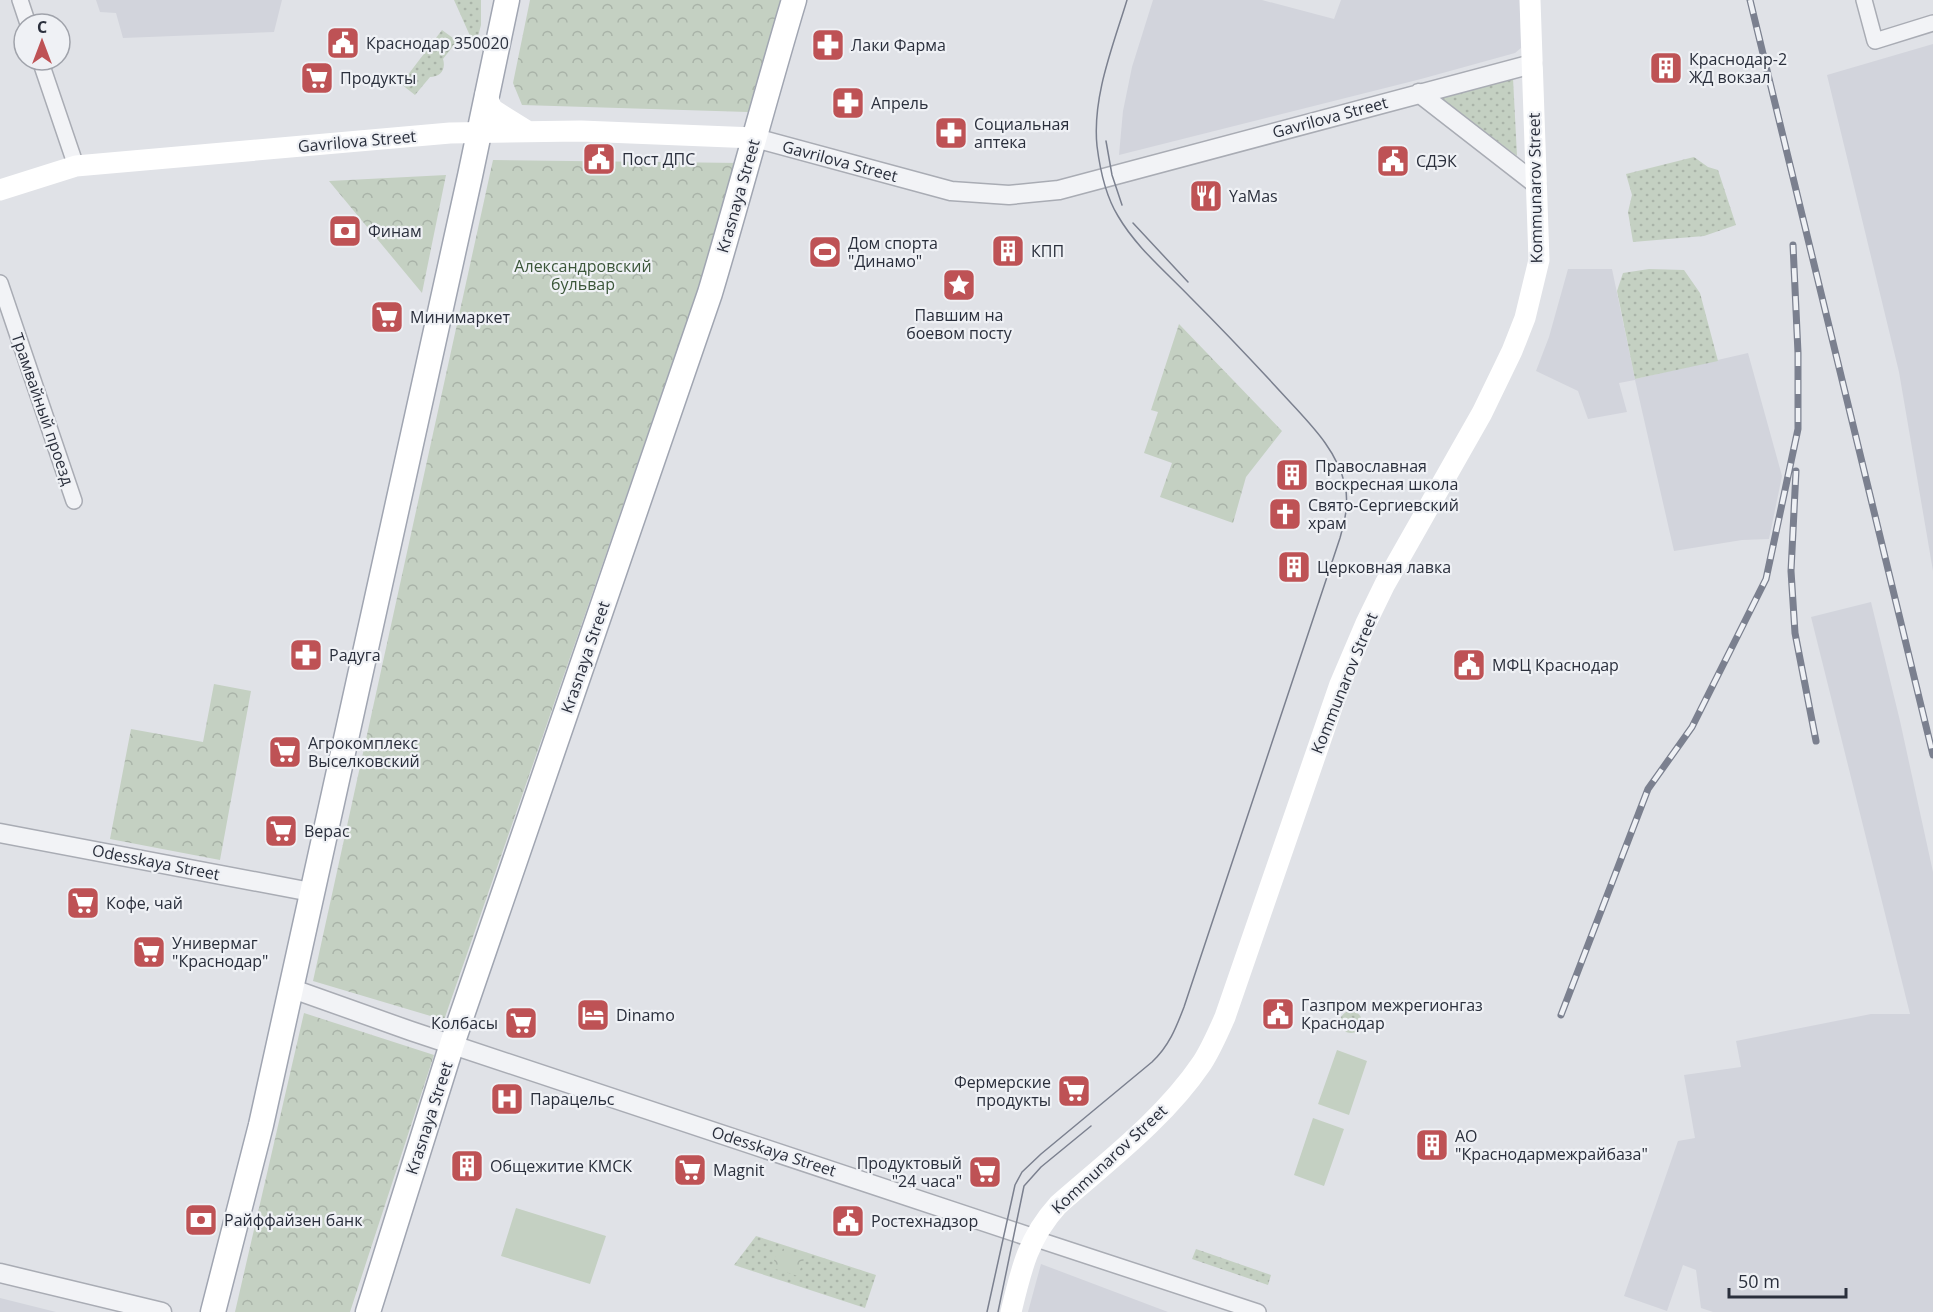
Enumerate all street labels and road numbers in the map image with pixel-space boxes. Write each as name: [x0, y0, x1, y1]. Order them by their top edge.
street label: Gavrilova Street: [1270, 91, 1390, 143]
street label: Kommunarov Street: [1523, 112, 1547, 263]
street label: Gavrilova Street: [297, 125, 417, 157]
street label: Gavrilova Street: [780, 135, 900, 187]
street label: Krasnaya Street: [711, 136, 765, 255]
street label: Трамвайный проезд: [7, 330, 79, 488]
street label: Krasnaya Street: [556, 598, 615, 716]
street label: Kommunarov Street: [1306, 609, 1383, 757]
street label: Odesskaya Street: [90, 839, 222, 885]
street label: Krasnaya Street: [400, 1059, 458, 1177]
street label: Kommunarov Street: [1046, 1099, 1172, 1218]
street label: Odesskaya Street: [709, 1121, 839, 1182]

